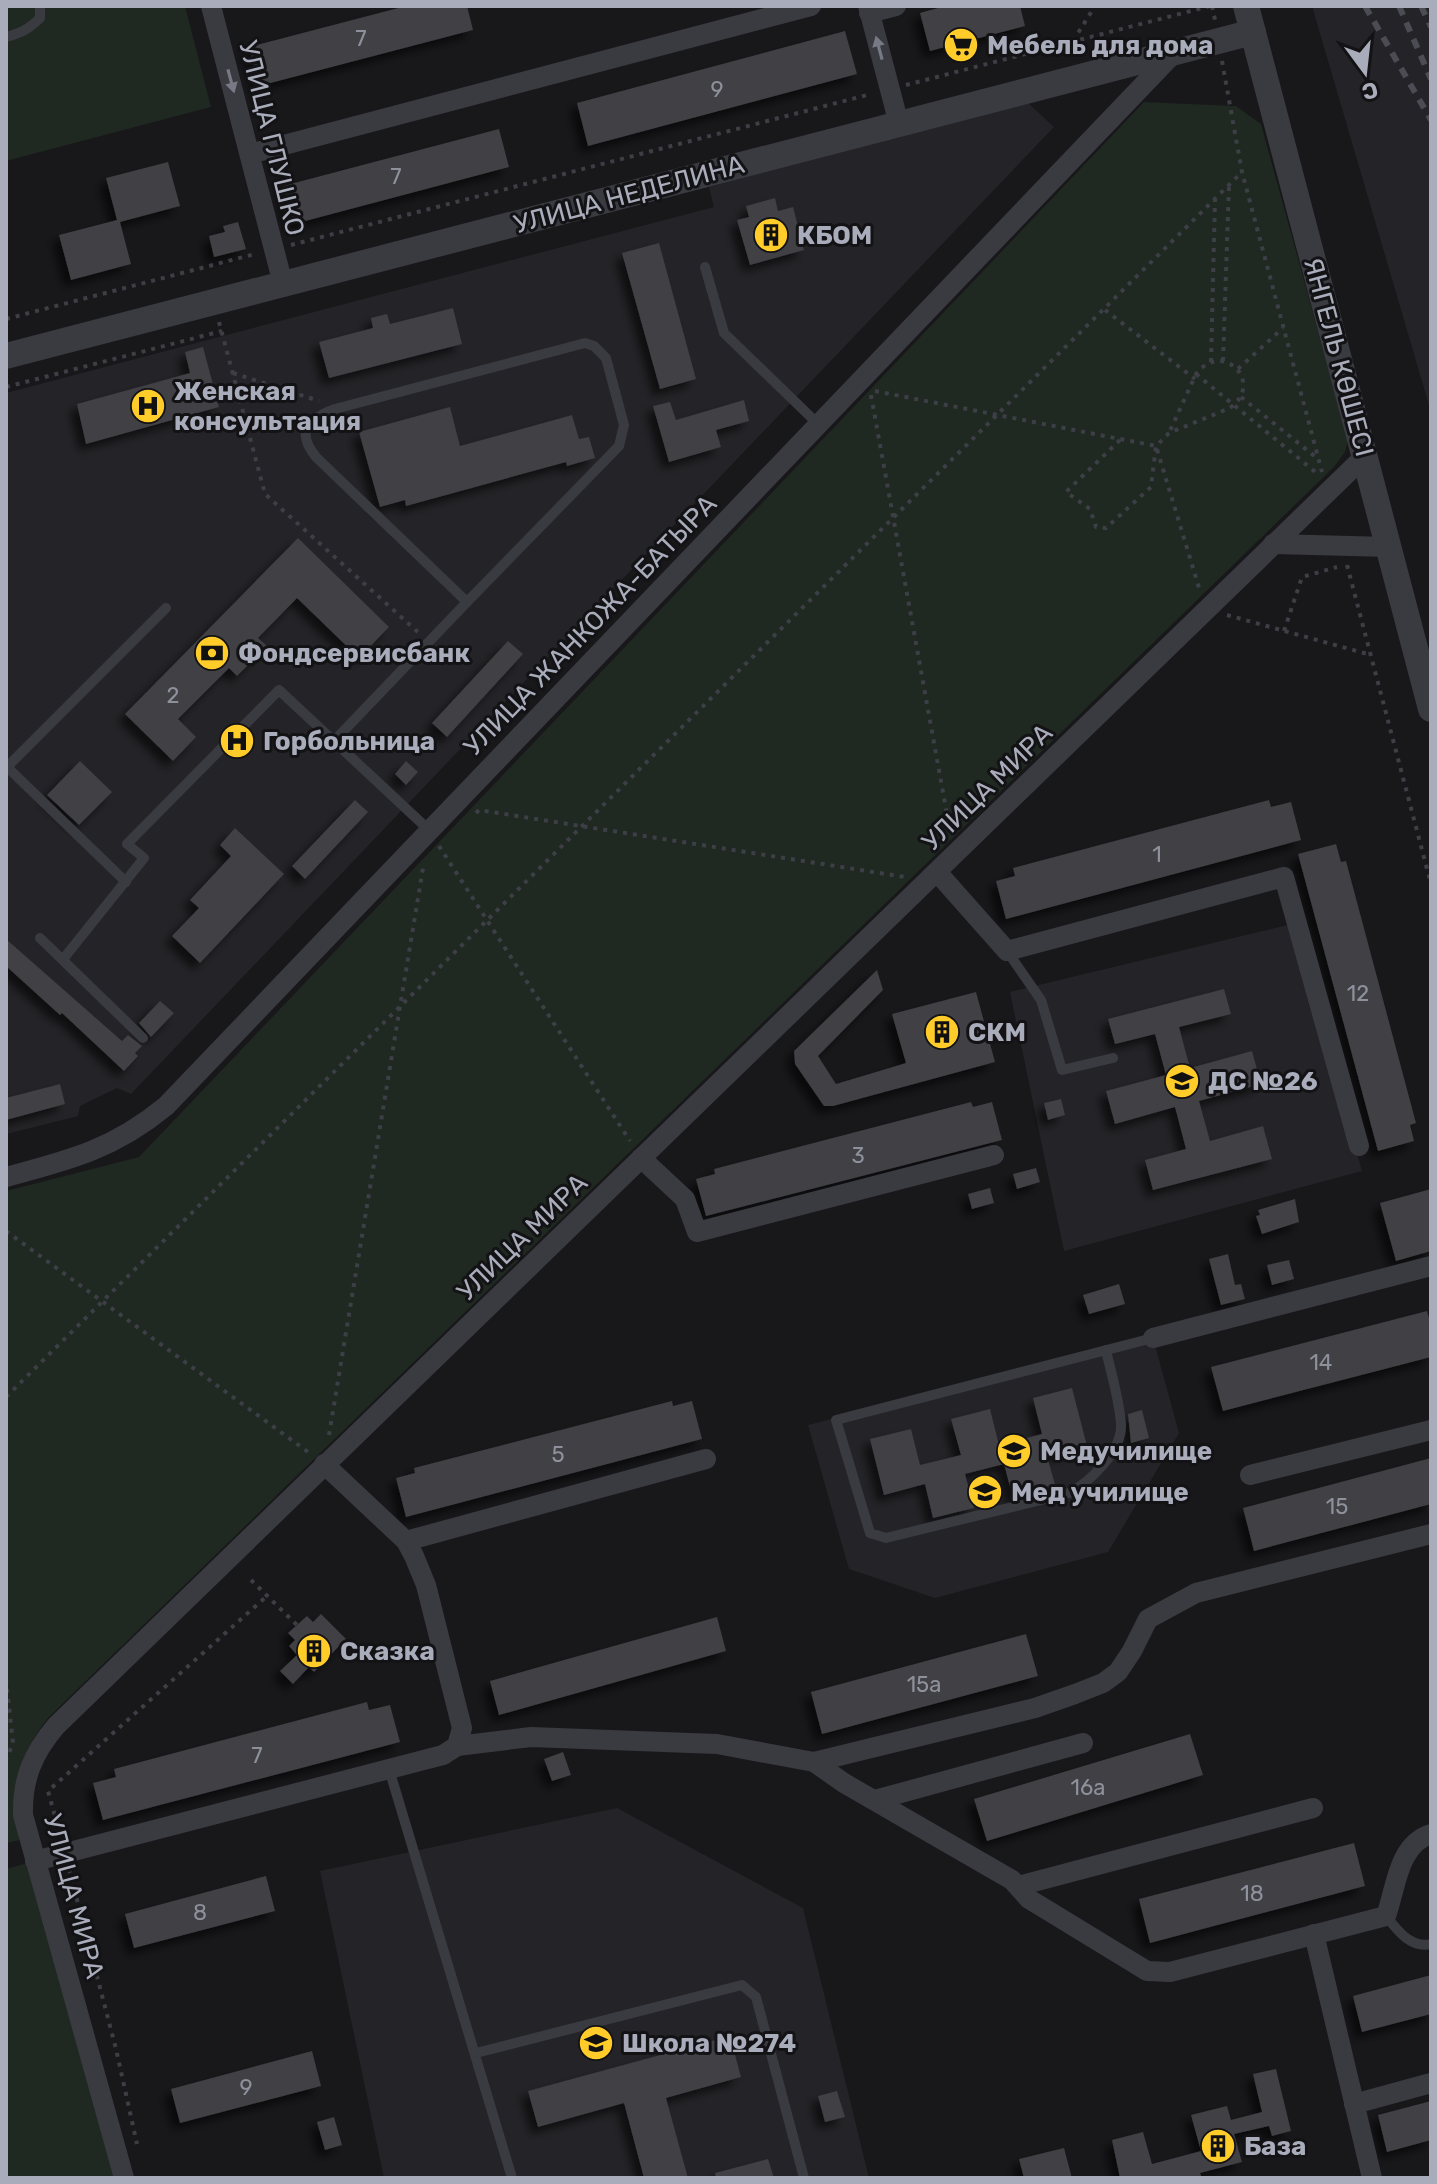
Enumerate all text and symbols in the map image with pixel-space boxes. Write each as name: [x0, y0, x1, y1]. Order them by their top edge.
house number: 7: [355, 25, 367, 52]
supermarket icon: Мебель для дома: [942, 26, 980, 64]
place label: Мебель для дома: [987, 30, 1213, 61]
north arrow: [1325, 32, 1405, 112]
one-way arrow: [872, 35, 884, 60]
street label: УЛИЦА ГЛУШКО: [232, 37, 311, 239]
one-way arrow: [225, 69, 237, 94]
house number: 9: [710, 76, 724, 103]
text: С: [1359, 76, 1381, 106]
street label: УЛИЦА НЕДЕЛИНА: [511, 149, 748, 240]
house number: 7: [390, 163, 402, 190]
building icon: КБОМ: [752, 216, 790, 254]
place label: КБОМ: [797, 220, 872, 251]
street label: ЯНГЕЛЬ КӨШЕСІ: [1297, 254, 1380, 460]
place label: Женская консультация: [174, 376, 361, 437]
hospital icon: Женская консультация: [129, 387, 167, 425]
street label: УЛИЦА ЖАНКОЖА-БАТЫРА: [458, 489, 723, 762]
bank icon: Фондсервисбанк: [193, 634, 231, 672]
place label: Фондсервисбанк: [238, 638, 470, 669]
house number: 2: [167, 682, 179, 709]
street label: УЛИЦА МИРА: [916, 717, 1059, 857]
hospital icon: Горбольница: [218, 722, 256, 760]
place label: Горбольница: [263, 726, 435, 757]
house number: 1: [1152, 841, 1162, 868]
house number: 12: [1347, 980, 1369, 1007]
building icon: СКМ: [923, 1013, 961, 1051]
place label: СКМ: [968, 1017, 1026, 1048]
school or university icon: ДС №26: [1163, 1062, 1201, 1100]
place label: ДС №26: [1208, 1066, 1318, 1097]
house number: 3: [851, 1142, 865, 1169]
street label: УЛИЦА МИРА: [451, 1167, 594, 1307]
house number: 14: [1309, 1349, 1333, 1376]
school or university icon: Медучилище: [995, 1432, 1033, 1470]
place label: Медучилище: [1040, 1436, 1212, 1467]
house number: 5: [551, 1441, 565, 1468]
school or university icon: Мед училище: [966, 1473, 1004, 1511]
place label: Мед училище: [1011, 1477, 1189, 1508]
house number: 15: [1326, 1493, 1348, 1520]
building icon: Сказка: [295, 1632, 333, 1670]
place label: Сказка: [340, 1636, 435, 1667]
house number: 15а: [907, 1671, 941, 1698]
house number: 7: [251, 1742, 263, 1769]
house number: 16а: [1071, 1774, 1105, 1801]
street label: УЛИЦА МИРА: [37, 1810, 110, 1982]
house number: 18: [1240, 1880, 1264, 1907]
house number: 8: [193, 1899, 207, 1926]
school or university icon: Школа №274: [577, 2024, 615, 2062]
place label: Школа №274: [622, 2028, 796, 2059]
house number: 9: [239, 2074, 253, 2101]
building icon: База: [1199, 2127, 1237, 2165]
place label: База: [1244, 2131, 1306, 2162]

